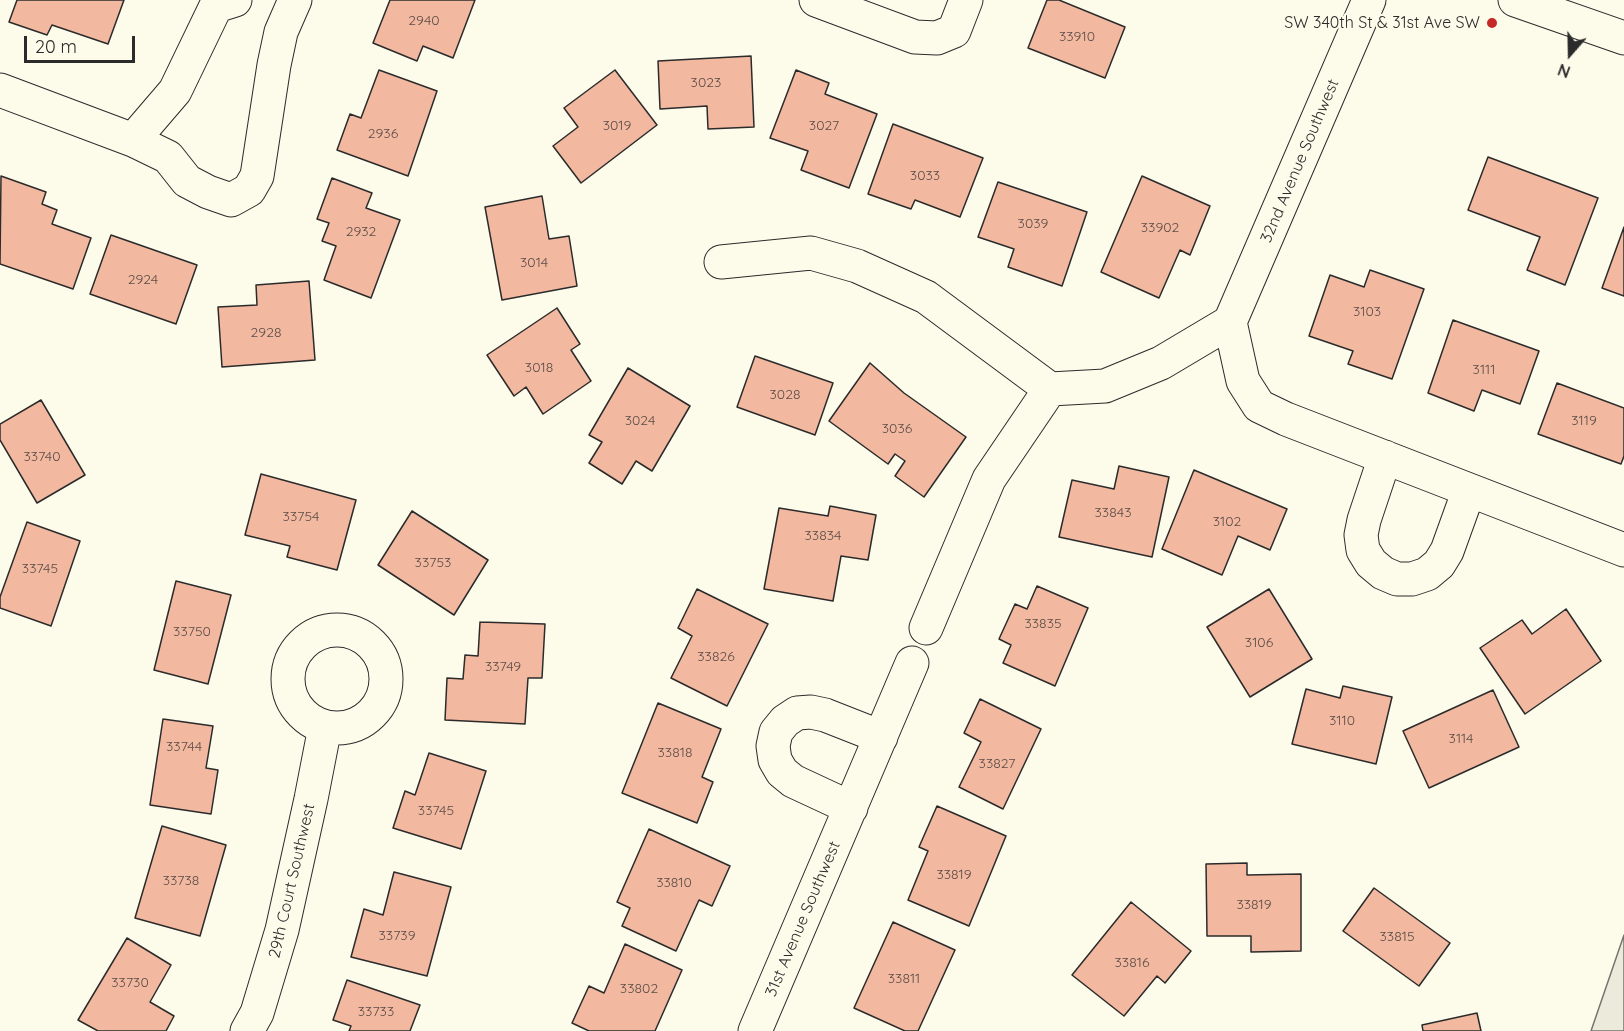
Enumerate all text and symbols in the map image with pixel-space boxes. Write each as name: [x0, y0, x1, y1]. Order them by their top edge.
house number: 2940: [408, 13, 440, 29]
place label: SW 340th St & 31st Ave SW: [1284, 13, 1480, 33]
marker: SW 340th St & 31st Ave SW: [1485, 16, 1499, 30]
scale bar: [27, 24, 138, 62]
north arrow: [1540, 24, 1600, 84]
house number: 33910: [1059, 29, 1095, 45]
text: 20 m: [35, 35, 77, 58]
text: N: [1555, 60, 1573, 82]
house number: 3023: [691, 75, 721, 91]
street label: 32nd Avenue Southwest: [1257, 76, 1343, 246]
house number: 3019: [603, 118, 631, 134]
house number: 3027: [809, 118, 839, 134]
house number: 2936: [368, 126, 398, 142]
house number: 3033: [910, 168, 940, 184]
house number: 3039: [1018, 216, 1048, 232]
house number: 33902: [1141, 220, 1179, 236]
house number: 2932: [346, 224, 376, 240]
house number: 3014: [520, 255, 548, 271]
house number: 2924: [128, 272, 158, 288]
house number: 3103: [1353, 304, 1381, 320]
house number: 2928: [251, 325, 281, 341]
house number: 3018: [525, 360, 553, 376]
house number: 3111: [1473, 362, 1495, 378]
house number: 3028: [770, 387, 800, 403]
house number: 3024: [625, 413, 655, 429]
house number: 3119: [1571, 413, 1597, 429]
house number: 3036: [882, 421, 912, 437]
house number: 33740: [23, 449, 61, 465]
house number: 33843: [1095, 505, 1131, 521]
house number: 33754: [283, 509, 319, 525]
house number: 3102: [1213, 514, 1241, 530]
house number: 33834: [805, 528, 841, 544]
house number: 33753: [415, 555, 451, 571]
house number: 33745: [22, 561, 58, 577]
house number: 33835: [1024, 616, 1062, 632]
house number: 33750: [173, 624, 211, 640]
house number: 3106: [1245, 635, 1273, 651]
house number: 33826: [697, 649, 735, 665]
house number: 33749: [485, 659, 521, 675]
house number: 3110: [1329, 713, 1355, 729]
house number: 3114: [1449, 731, 1473, 747]
house number: 33744: [166, 739, 202, 755]
house number: 33818: [658, 745, 692, 761]
house number: 33827: [979, 756, 1015, 772]
street label: 29th Court Southwest: [265, 802, 319, 960]
house number: 33745: [418, 803, 454, 819]
street label: 31st Avenue Southwest: [762, 838, 844, 1000]
house number: 33819: [936, 867, 972, 883]
house number: 33738: [163, 873, 199, 889]
house number: 33810: [656, 875, 692, 891]
house number: 33819: [1236, 897, 1272, 913]
house number: 33739: [378, 928, 416, 944]
house number: 33815: [1379, 929, 1415, 945]
house number: 33816: [1115, 955, 1149, 971]
house number: 33811: [888, 971, 920, 987]
house number: 33730: [111, 975, 149, 991]
house number: 33802: [620, 981, 658, 997]
house number: 33733: [358, 1004, 394, 1020]

